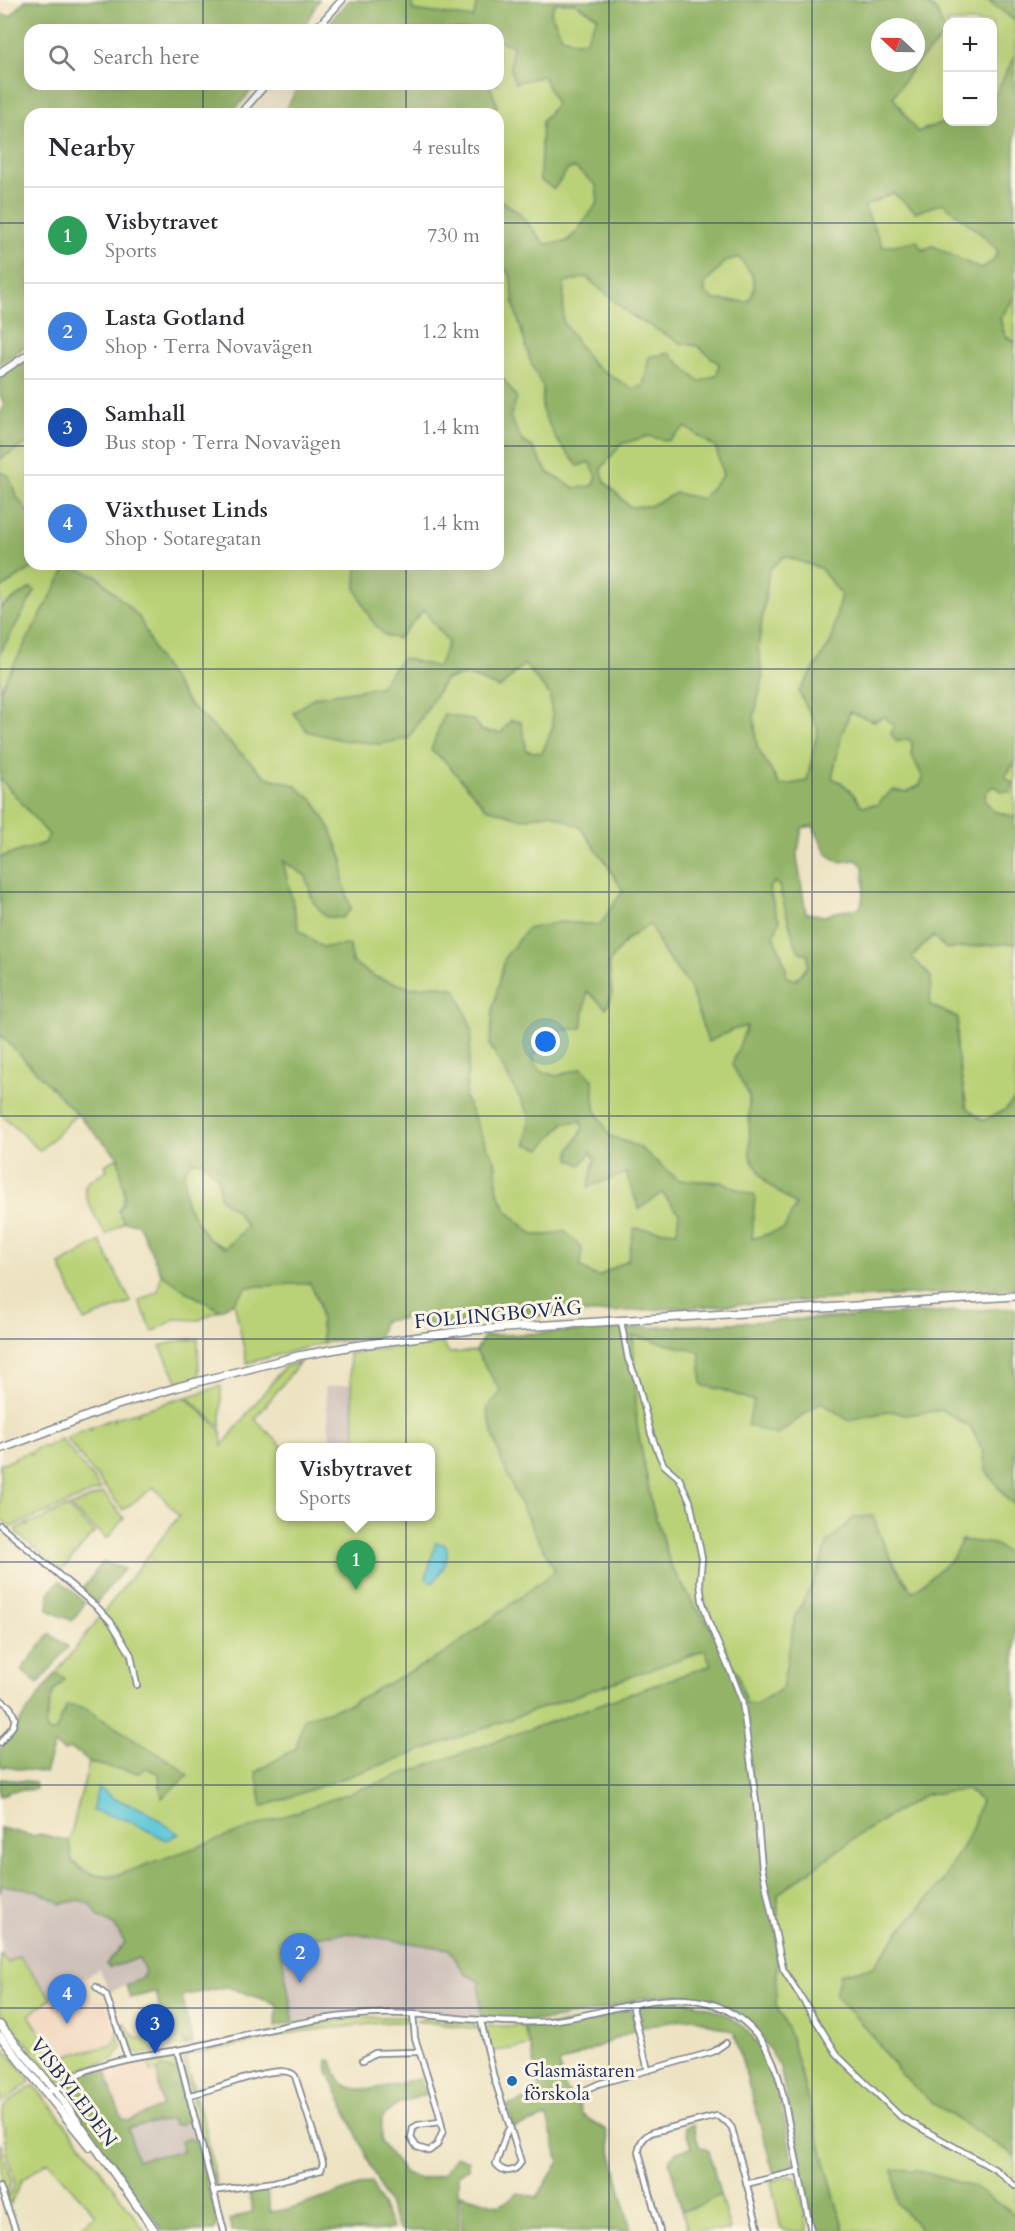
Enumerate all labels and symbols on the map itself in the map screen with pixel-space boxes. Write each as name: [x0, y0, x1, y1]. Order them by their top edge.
north arrow: [871, 18, 925, 72]
your location: [531, 1027, 560, 1056]
street label: FOLLINGBOVÄG: [413, 1294, 583, 1335]
pin: 1: [336, 1540, 376, 1590]
pin: 2: [280, 1934, 320, 1983]
pin: 4: [48, 1974, 86, 2024]
pin: 3: [136, 2004, 174, 2054]
street label: VISBYLEDEN: [24, 2032, 124, 2152]
place label: Glasmästaren förskola: [524, 2057, 636, 2107]
marker: Glasmästaren förskola: [505, 2074, 519, 2088]

